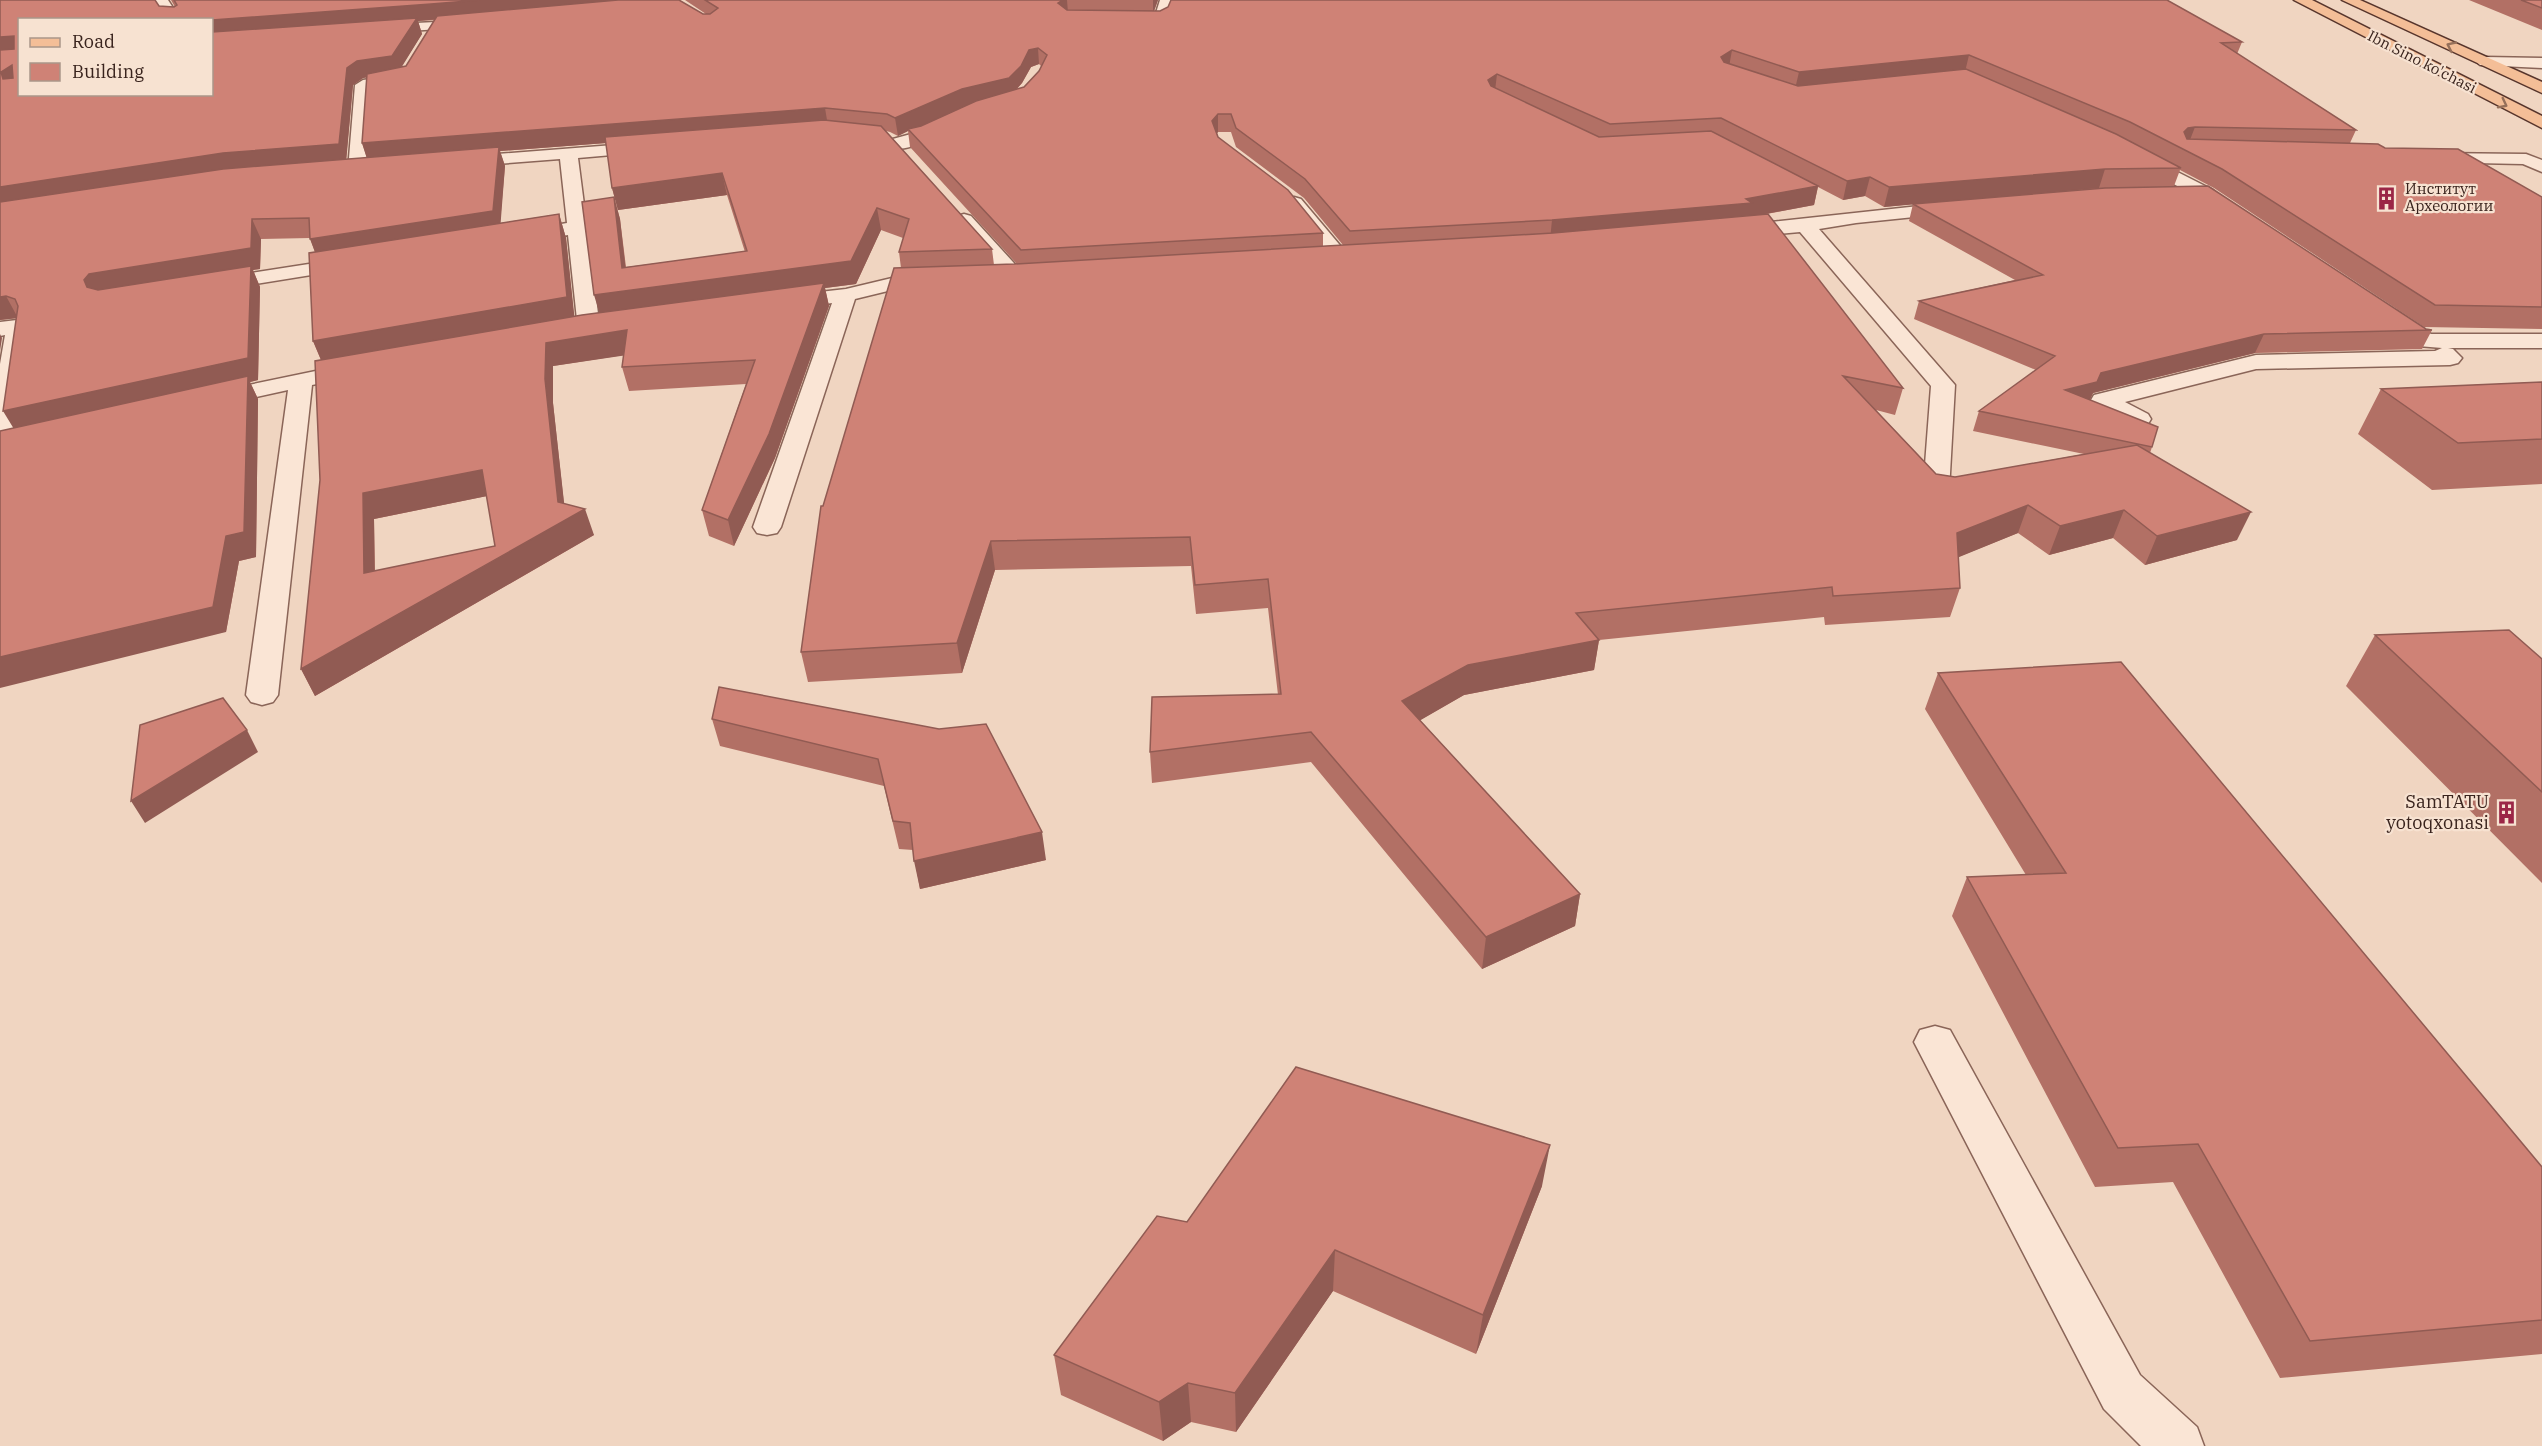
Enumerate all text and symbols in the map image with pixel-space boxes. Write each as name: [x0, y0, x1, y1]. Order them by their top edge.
legend: [18, 18, 213, 96]
street label: Ibn Sino ko'chasi: [2365, 26, 2480, 97]
text: Road: [72, 30, 115, 53]
one-way arrow: [2446, 42, 2457, 54]
text: Building: [72, 60, 144, 83]
one-way arrow: [2496, 97, 2507, 108]
place label: Институт Археологии: [2405, 179, 2493, 215]
building icon: Институт Археологии: [2374, 185, 2400, 211]
place label: SamTATU yotoqxonasi: [2386, 790, 2489, 834]
building icon: SamTATU yotoqxonasi: [2494, 799, 2520, 825]

